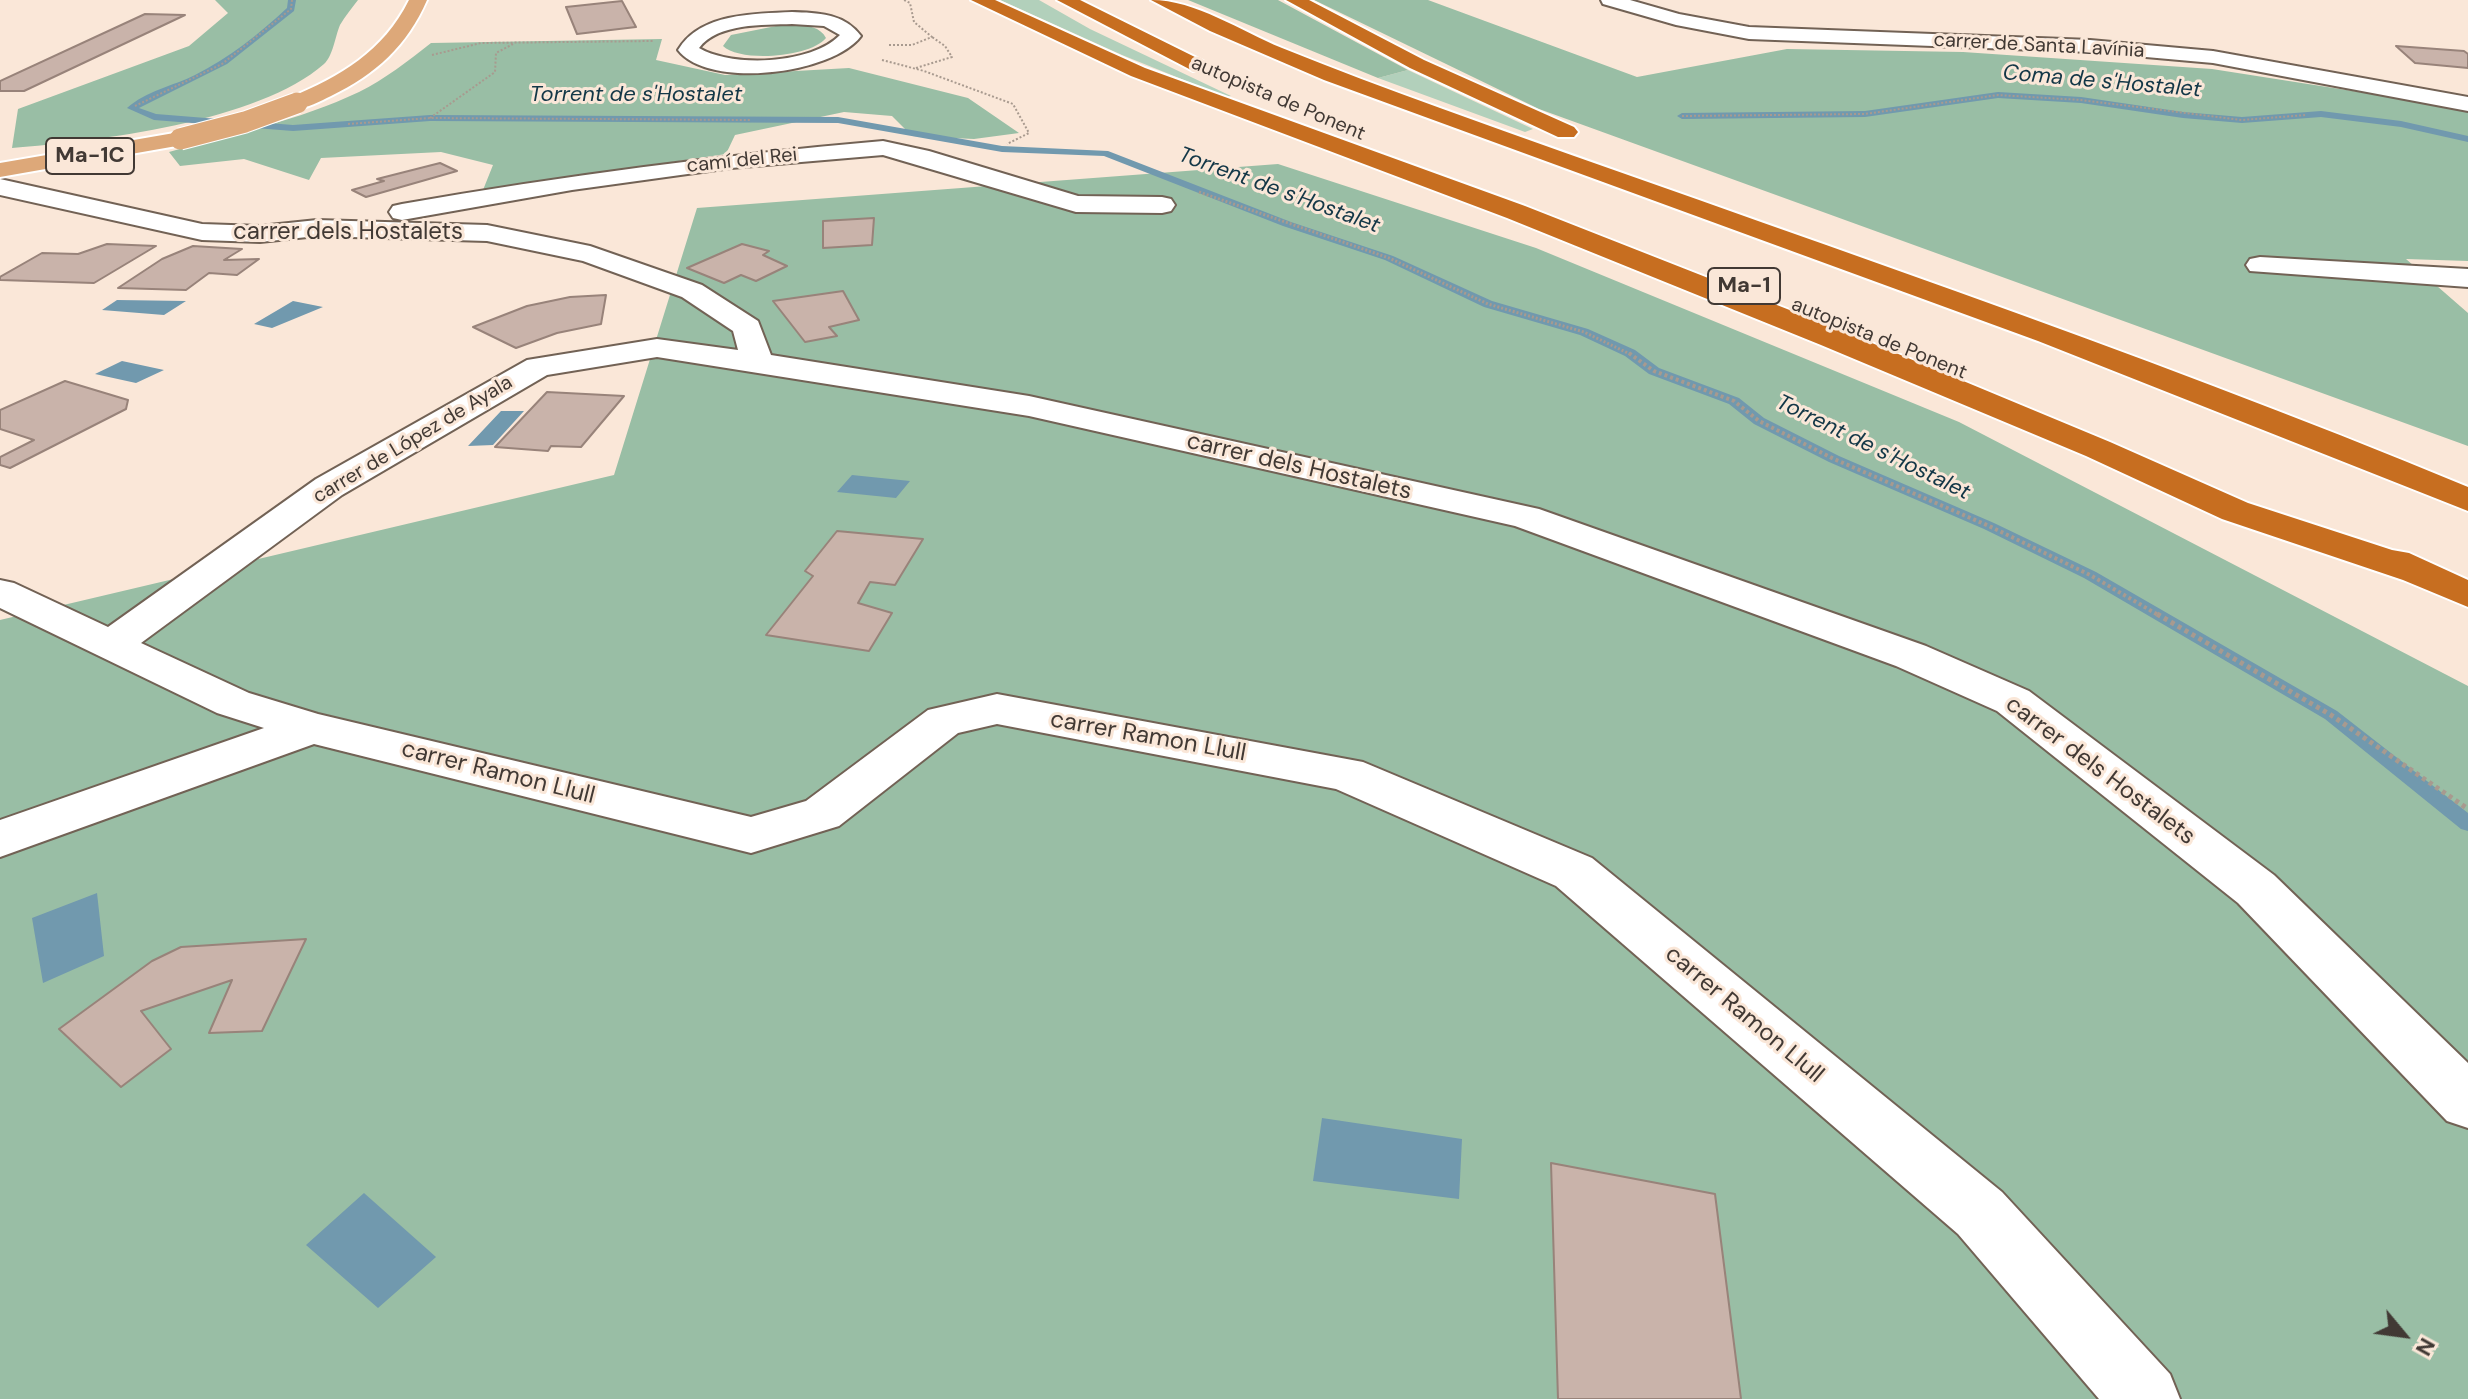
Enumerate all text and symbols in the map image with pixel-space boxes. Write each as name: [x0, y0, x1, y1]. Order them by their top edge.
street label: carrer de Santa Lavínia: [1933, 28, 2145, 64]
street label: autopista de Ponent: [1187, 51, 1369, 147]
water label: Coma de s'Hostalet: [2002, 60, 2202, 104]
water label: Torrent de s'Hostalet: [530, 82, 742, 108]
road number: Ma-1C: [46, 138, 134, 174]
water label: Torrent de s'Hostalet: [1175, 142, 1383, 240]
street label: camí del Rei: [686, 143, 798, 179]
street label: carrer dels Hostalets: [233, 219, 463, 247]
road number: Ma-1: [1708, 268, 1780, 304]
street label: autopista de Ponent: [1788, 293, 1970, 385]
street label: carrer de López de Ayala: [309, 371, 517, 509]
water label: Torrent de s'Hostalet: [1772, 390, 1974, 506]
street label: carrer dels Hostalets: [1184, 427, 1414, 507]
street label: carrer dels Hostalets: [1999, 690, 2201, 852]
street label: carrer Ramon Llull: [1048, 706, 1248, 768]
street label: carrer Ramon Llull: [398, 735, 598, 811]
street label: carrer Ramon Llull: [1659, 940, 1829, 1090]
north arrow: [2364, 1295, 2444, 1375]
text: N: [2409, 1333, 2442, 1361]

